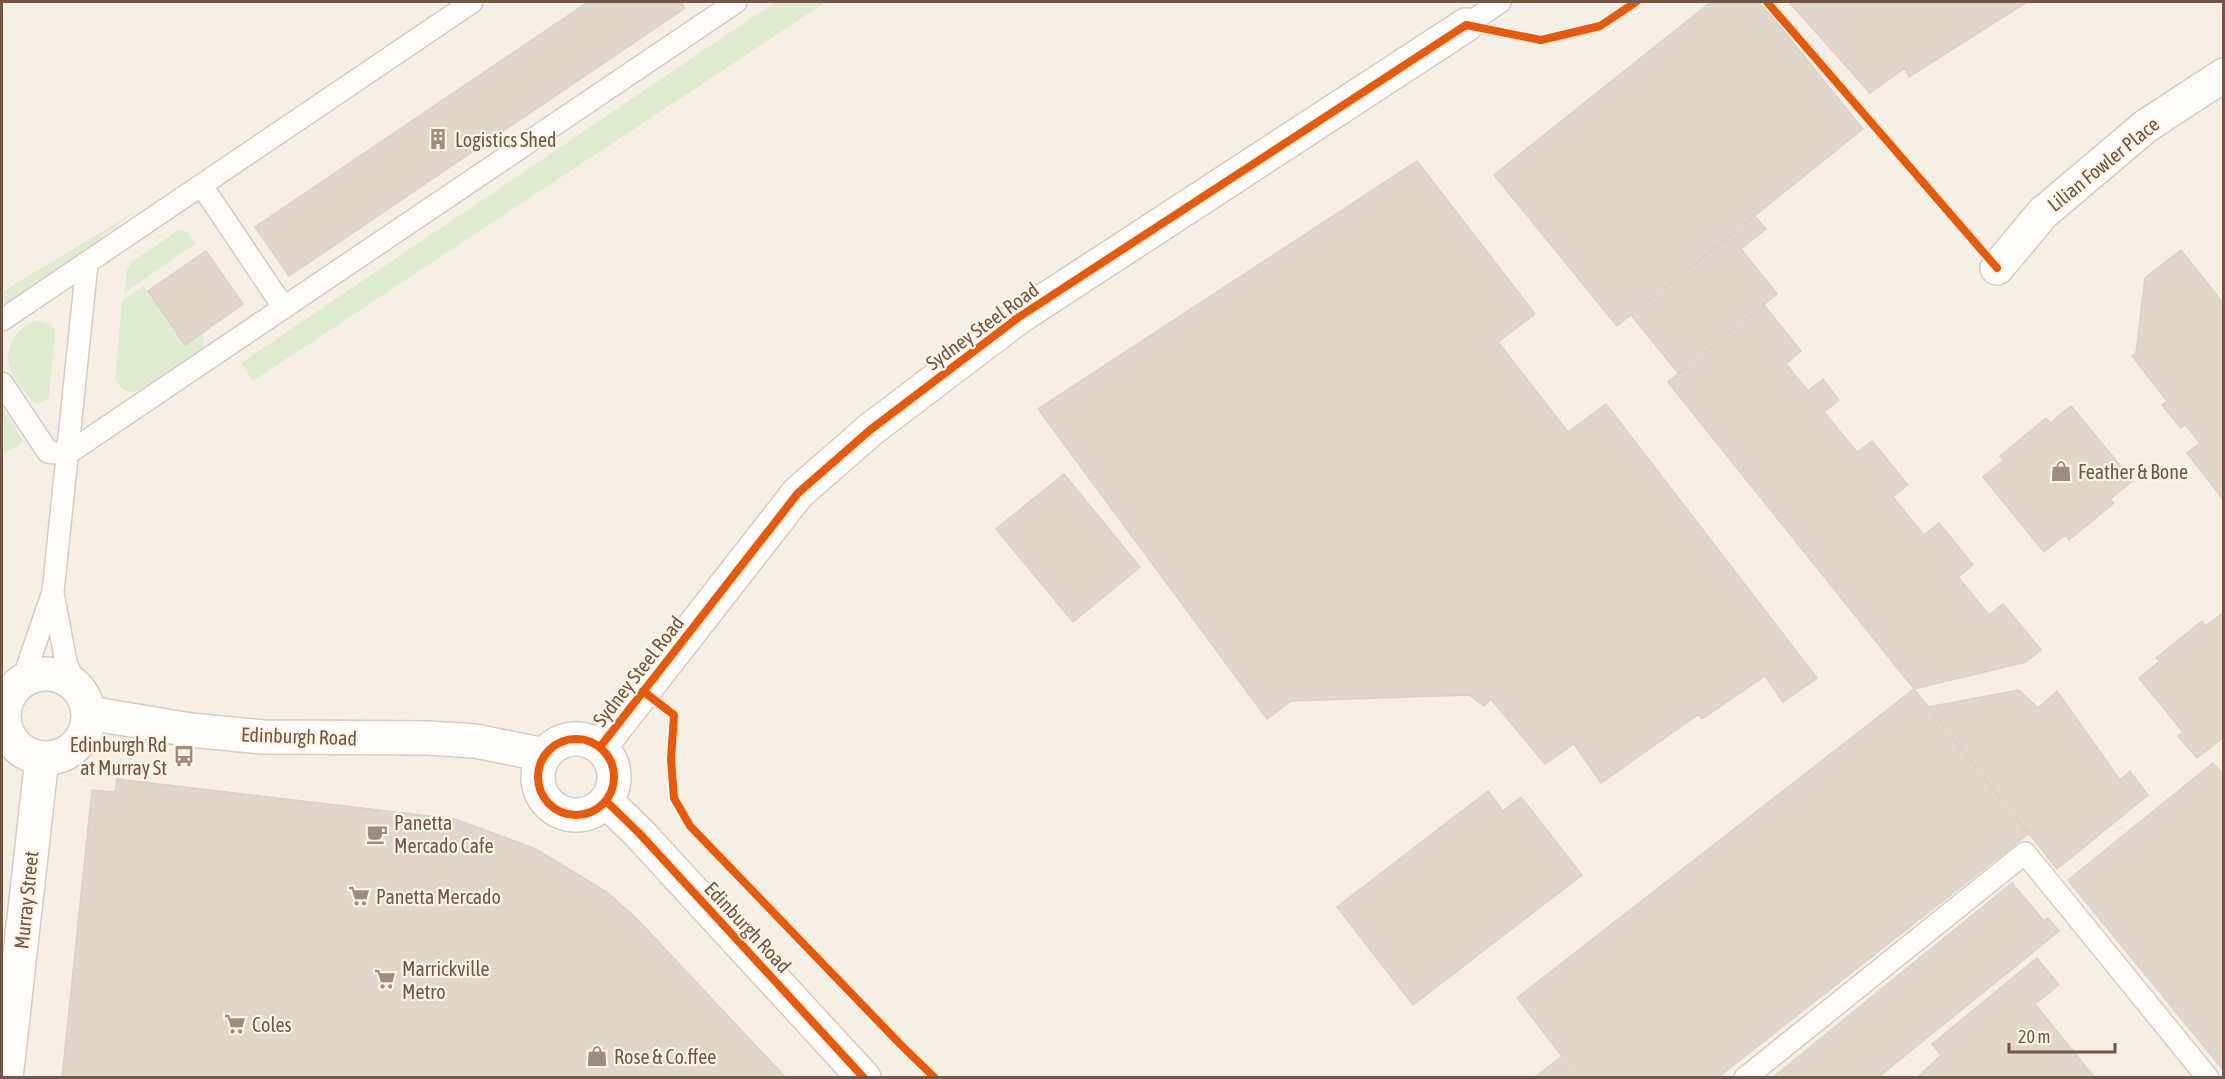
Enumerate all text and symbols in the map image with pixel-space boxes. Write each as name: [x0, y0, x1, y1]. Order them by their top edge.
street label: Lilian Fowler Place: [2043, 112, 2163, 216]
building icon: Logistics Shed: [426, 127, 450, 151]
place label: Logistics Shed: [455, 128, 557, 151]
street label: Sydney Steel Road: [921, 277, 1043, 375]
shop icon: Feather & Bone: [2049, 459, 2073, 483]
place label: Feather & Bone: [2078, 460, 2188, 483]
street label: Sydney Steel Road: [588, 611, 688, 731]
street label: Edinburgh Road: [241, 722, 357, 750]
place label: Edinburgh Rd at Murray St: [70, 733, 167, 779]
bus stop icon: Edinburgh Rd at Murray St: [172, 744, 196, 768]
place label: Panetta Mercado Cafe: [394, 811, 494, 857]
cafe icon: Panetta Mercado Cafe: [365, 822, 389, 846]
street label: Murray Street: [9, 850, 43, 950]
street label: Edinburgh Road: [700, 877, 796, 977]
supermarket icon: Panetta Mercado: [347, 884, 371, 908]
place label: Panetta Mercado: [376, 885, 501, 908]
place label: Marrickville Metro: [402, 957, 490, 1003]
supermarket icon: Marrickville Metro: [373, 967, 397, 991]
supermarket icon: Coles: [223, 1012, 247, 1036]
place label: Coles: [252, 1013, 292, 1036]
scale bar: [2009, 1016, 2116, 1054]
text: 20 m: [2018, 1026, 2050, 1047]
shop icon: Rose & Co.ffee: [585, 1044, 609, 1068]
place label: Rose & Co.ffee: [614, 1045, 716, 1068]

